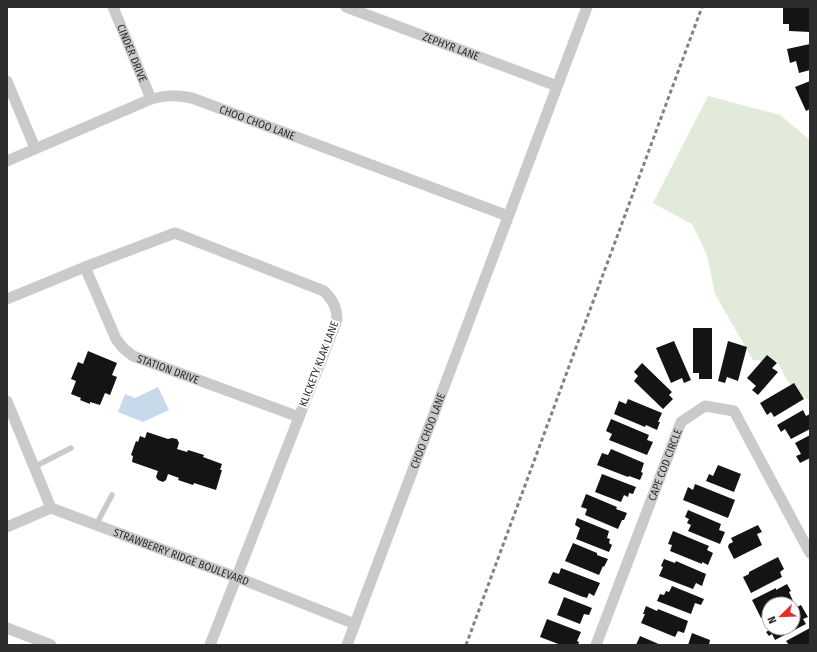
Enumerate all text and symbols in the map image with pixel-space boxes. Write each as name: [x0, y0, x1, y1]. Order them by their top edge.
street label: CINDER DRIVE: [114, 22, 150, 84]
street label: ZEPHYR LANE: [421, 30, 481, 63]
street label: CHOO CHOO LANE: [218, 102, 297, 142]
street label: KLICKETY KLAK LANE: [297, 319, 341, 409]
street label: STATION DRIVE: [135, 352, 201, 386]
street label: CHOO CHOO LANE: [407, 391, 448, 470]
street label: CAPE COD CIRCLE: [645, 427, 684, 503]
street label: STRAWBERRY RIDGE BOULEVARD: [112, 525, 251, 588]
north arrow: [761, 596, 801, 636]
text: N: [765, 614, 780, 625]

